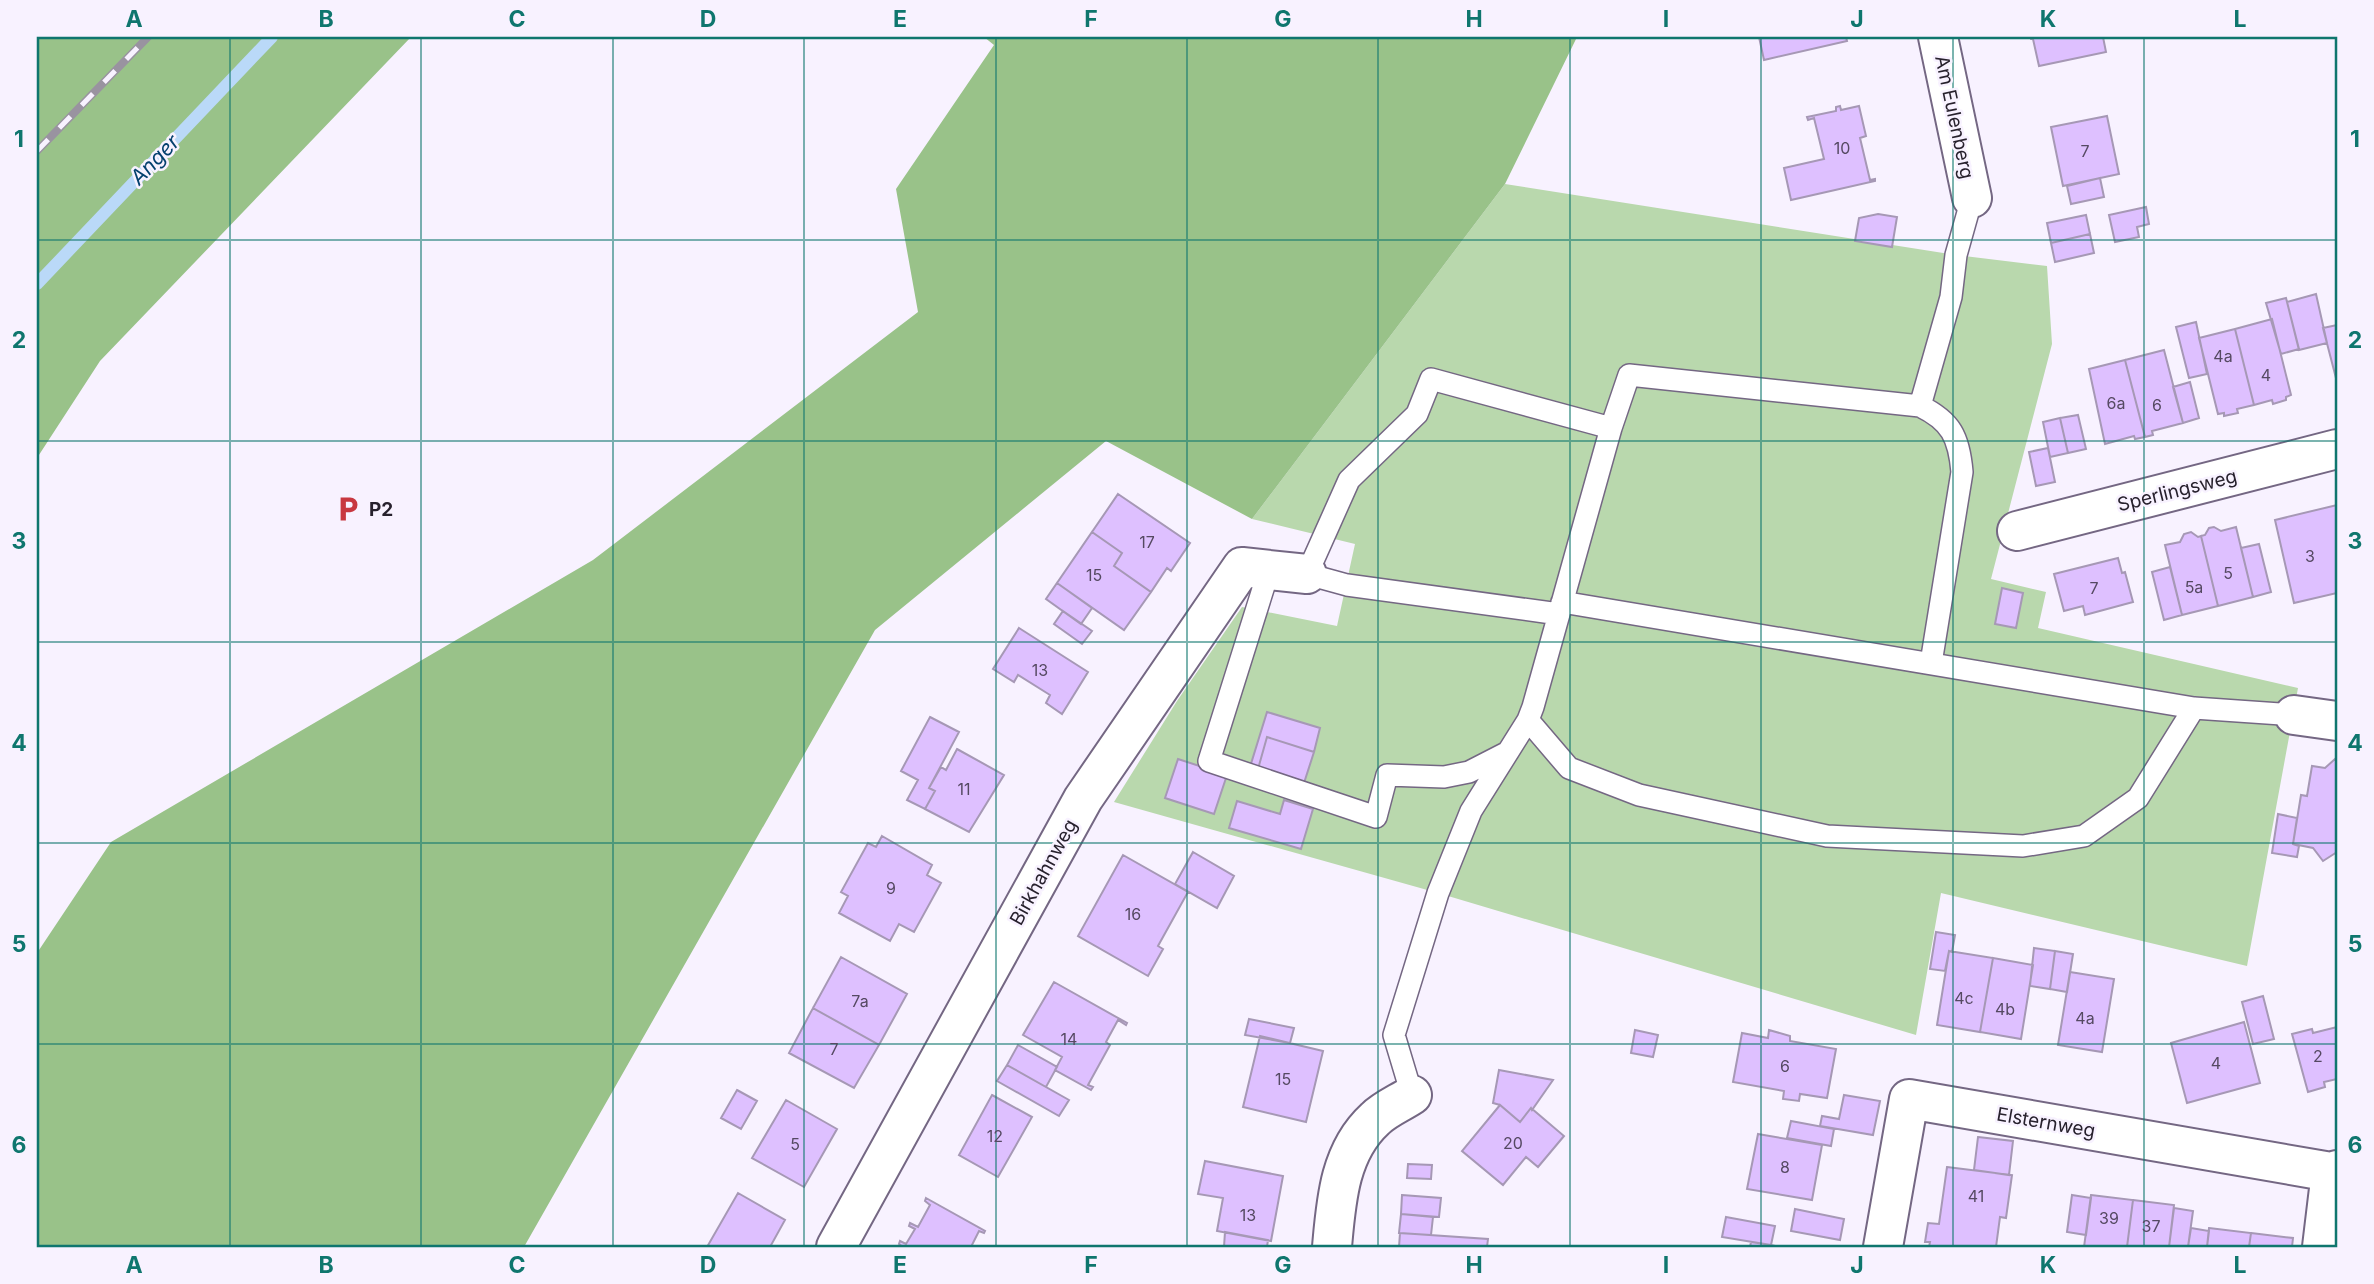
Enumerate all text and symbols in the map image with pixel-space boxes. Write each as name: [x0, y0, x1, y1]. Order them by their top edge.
text: A: [125, 5, 143, 33]
text: B: [318, 5, 334, 33]
text: C: [508, 5, 526, 33]
text: D: [700, 5, 716, 33]
text: E: [893, 5, 907, 33]
text: F: [1084, 5, 1098, 33]
text: G: [1274, 5, 1292, 33]
text: H: [1465, 5, 1483, 33]
text: I: [1663, 5, 1669, 33]
text: J: [1850, 5, 1864, 33]
text: K: [2040, 5, 2056, 33]
text: L: [2233, 5, 2247, 33]
street label: Am Eulenberg: [1930, 53, 1979, 181]
text: 1: [14, 125, 24, 153]
text: 1: [2350, 125, 2360, 153]
water label: Anger: [124, 129, 185, 191]
house number: 10: [1834, 138, 1850, 158]
house number: 7: [2080, 141, 2090, 161]
text: 2: [12, 326, 26, 354]
text: 2: [2348, 326, 2362, 354]
house number: 4a: [2213, 346, 2233, 366]
house number: 4: [2261, 365, 2271, 385]
house number: 6a: [2107, 393, 2125, 413]
house number: 6: [2152, 395, 2162, 415]
street label: Sperlingsweg: [2115, 465, 2239, 516]
parking icon: P2: [333, 494, 363, 524]
place label: P2: [369, 498, 393, 521]
text: 3: [12, 527, 26, 555]
text: 3: [2348, 527, 2362, 555]
house number: 17: [1139, 532, 1155, 552]
house number: 3: [2305, 546, 2315, 566]
house number: 5: [2223, 563, 2233, 583]
house number: 15: [1086, 565, 1102, 585]
house number: 5a: [2185, 577, 2203, 597]
house number: 7: [2089, 578, 2099, 598]
house number: 13: [1032, 660, 1048, 680]
text: 4: [11, 729, 27, 757]
text: 4: [2347, 729, 2363, 757]
house number: 11: [957, 779, 971, 799]
street label: Birkhahnweg: [1005, 815, 1082, 929]
house number: 9: [886, 878, 896, 898]
house number: 16: [1125, 904, 1141, 924]
text: 5: [12, 930, 26, 958]
text: 5: [2348, 930, 2362, 958]
house number: 4c: [1954, 988, 1974, 1008]
house number: 7a: [851, 991, 869, 1011]
house number: 4b: [1995, 999, 2015, 1019]
house number: 4a: [2075, 1008, 2095, 1028]
house number: 14: [1061, 1029, 1077, 1049]
house number: 7: [829, 1039, 839, 1059]
house number: 2: [2313, 1046, 2323, 1066]
house number: 4: [2211, 1053, 2221, 1073]
house number: 6: [1780, 1056, 1790, 1076]
house number: 15: [1275, 1069, 1291, 1089]
street label: Elsternweg: [1995, 1103, 2097, 1142]
house number: 12: [987, 1126, 1003, 1146]
text: 6: [12, 1131, 26, 1159]
text: 6: [2348, 1131, 2362, 1159]
house number: 20: [1503, 1133, 1523, 1153]
house number: 5: [790, 1134, 800, 1154]
house number: 8: [1780, 1157, 1790, 1177]
house number: 41: [1968, 1186, 1984, 1206]
house number: 13: [1240, 1205, 1256, 1225]
house number: 39: [2099, 1208, 2119, 1228]
house number: 37: [2142, 1216, 2160, 1236]
text: A: [125, 1251, 143, 1279]
text: B: [318, 1251, 334, 1279]
text: C: [508, 1251, 526, 1279]
text: D: [700, 1251, 716, 1279]
text: E: [893, 1251, 907, 1279]
text: F: [1084, 1251, 1098, 1279]
text: G: [1274, 1251, 1292, 1279]
text: H: [1465, 1251, 1483, 1279]
text: I: [1663, 1251, 1669, 1279]
text: J: [1850, 1251, 1864, 1279]
text: K: [2040, 1251, 2056, 1279]
text: L: [2233, 1251, 2247, 1279]

